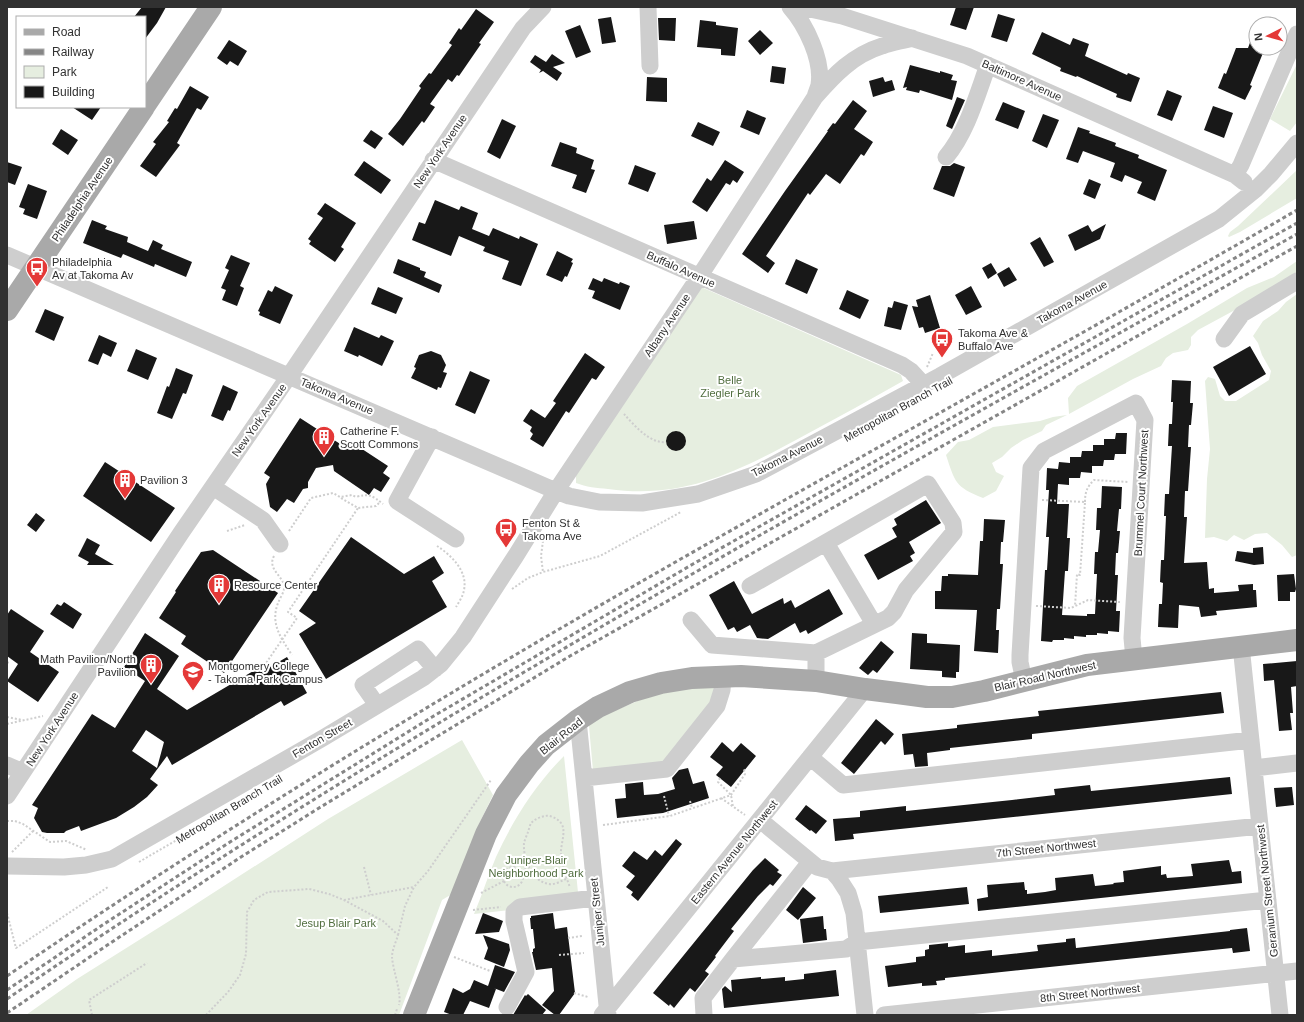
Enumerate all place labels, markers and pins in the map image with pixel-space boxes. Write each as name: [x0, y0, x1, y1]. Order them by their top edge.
bus stop icon: Philadelphia Av at Takoma Av: [24, 255, 50, 288]
place label: Philadelphia Av at Takoma Av: [52, 256, 134, 281]
bus stop icon: Takoma Ave & Buffalo Ave: [929, 326, 955, 359]
place label: Takoma Ave & Buffalo Ave: [958, 327, 1029, 352]
building icon: Catherine F. Scott Commons: [311, 424, 337, 457]
place label: Catherine F. Scott Commons: [340, 425, 419, 450]
building icon: Pavilion 3: [112, 467, 138, 500]
place label: Pavilion 3: [140, 474, 188, 486]
bus stop icon: Fenton St & Takoma Ave: [493, 516, 519, 549]
place label: Fenton St & Takoma Ave: [522, 517, 582, 542]
building icon: Resource Center: [206, 572, 232, 605]
place label: Resource Center: [234, 579, 317, 591]
building icon: Math Pavilion/North Pavilion: [138, 652, 164, 685]
place label: Math Pavilion/North Pavilion: [40, 653, 136, 678]
school or university icon: Montgomery College - Takoma Park Campus: [180, 659, 206, 692]
place label: Montgomery College - Takoma Park Campus: [208, 660, 323, 685]

